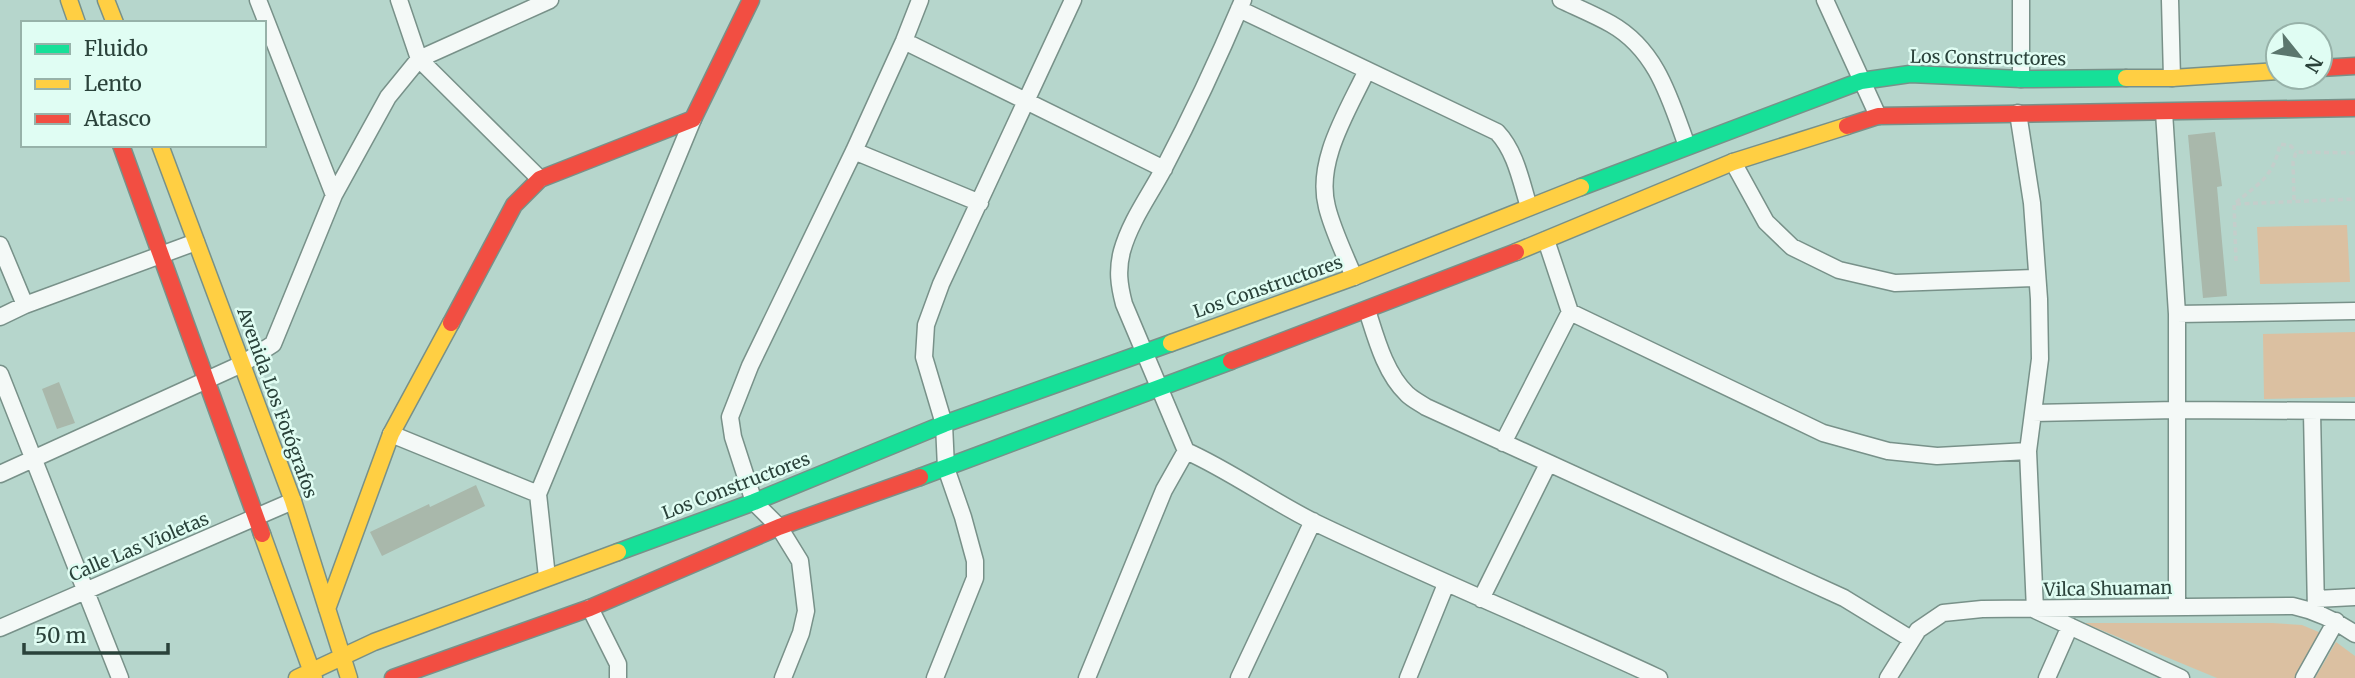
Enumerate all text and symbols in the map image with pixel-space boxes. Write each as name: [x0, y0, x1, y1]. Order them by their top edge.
legend: [21, 21, 266, 147]
north arrow: [2264, 21, 2334, 91]
text: Fluido: [84, 35, 148, 62]
street label: Los Constructores: [1910, 45, 2067, 70]
text: N: [2300, 52, 2328, 77]
text: Lento: [84, 70, 142, 97]
text: Atasco: [83, 105, 151, 132]
street label: Los Constructores: [1190, 250, 1346, 323]
street label: Avenida Los Fotógrafos: [232, 303, 323, 501]
street label: Los Constructores: [659, 447, 813, 524]
street label: Calle Las Violetas: [65, 507, 212, 586]
street label: Vilca Shuaman: [2043, 576, 2173, 601]
scale bar: [24, 612, 168, 656]
text: 50 m: [35, 622, 86, 649]

